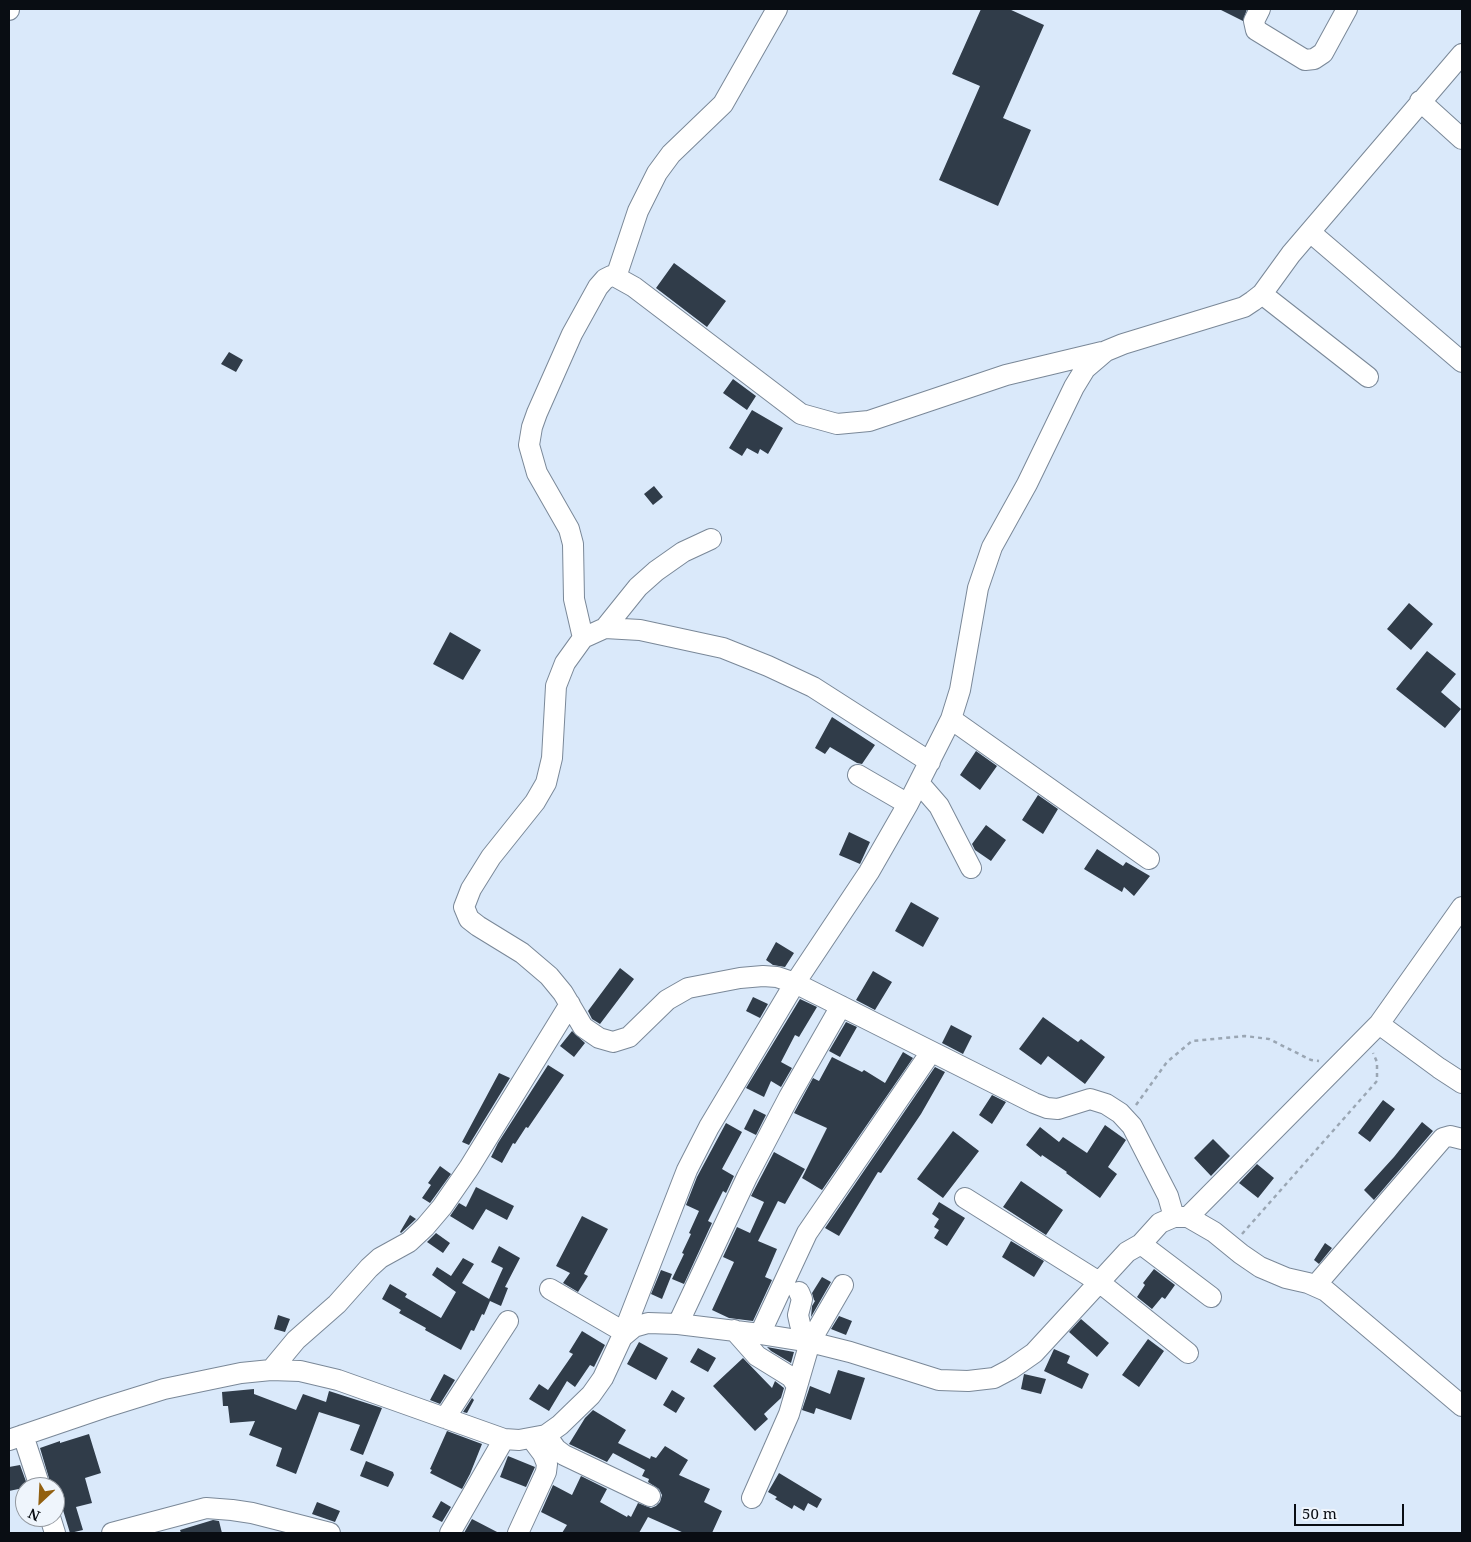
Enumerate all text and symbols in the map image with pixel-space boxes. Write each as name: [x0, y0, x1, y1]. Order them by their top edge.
north arrow: [15, 1477, 65, 1527]
scale bar: [1296, 1494, 1406, 1526]
text: 50 m: [1302, 1503, 1337, 1523]
text: N: [25, 1504, 43, 1526]

